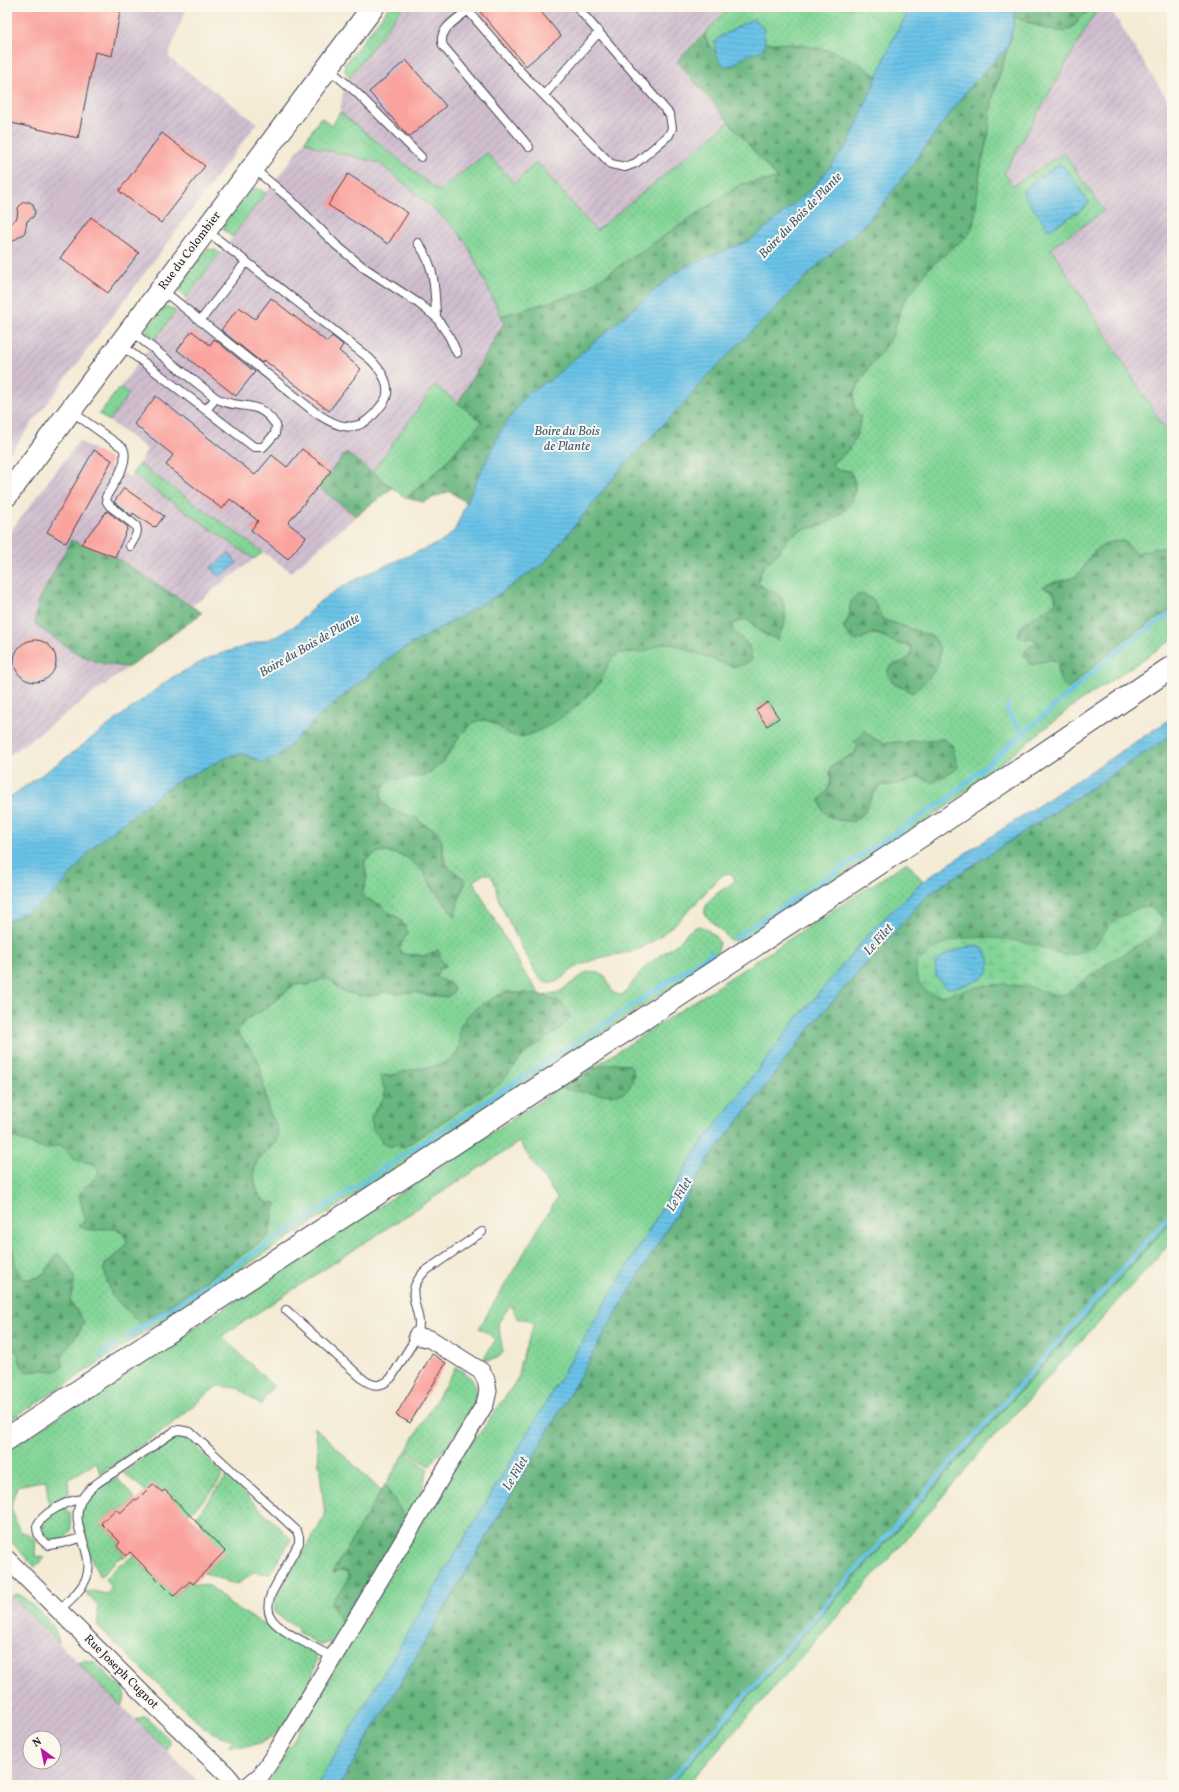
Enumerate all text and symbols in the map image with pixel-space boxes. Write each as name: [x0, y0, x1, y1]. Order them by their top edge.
water label: Boire du Bois de Plante: [755, 169, 847, 263]
street label: Rue du Colombier: [155, 208, 225, 294]
water label: Boire du Bois de Plante: [534, 423, 600, 456]
water label: Boire du Bois de Plante: [256, 610, 364, 682]
water label: Le Filet: [860, 920, 899, 960]
water label: Le Filet: [663, 1174, 698, 1215]
water label: Le Filet: [499, 1453, 534, 1494]
street label: Rue Joseph Cugnot: [80, 1631, 162, 1713]
north arrow: [22, 1730, 62, 1770]
text: N: [30, 1734, 45, 1751]

